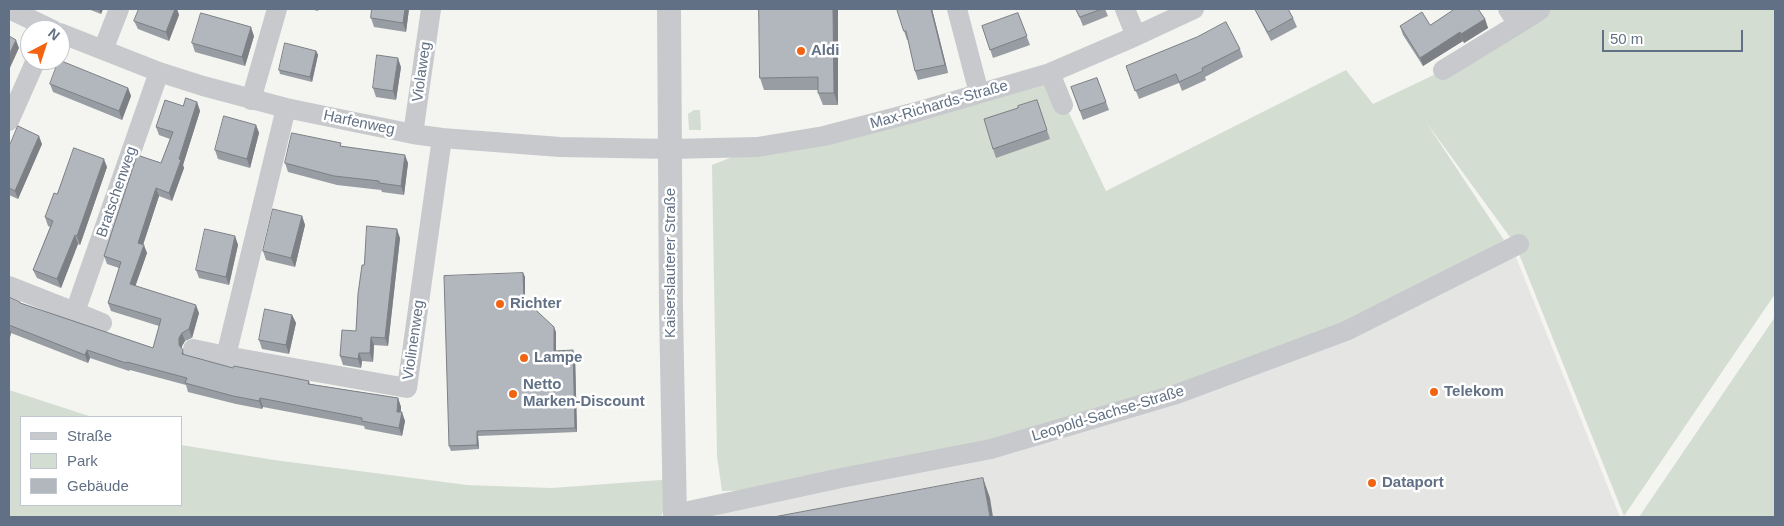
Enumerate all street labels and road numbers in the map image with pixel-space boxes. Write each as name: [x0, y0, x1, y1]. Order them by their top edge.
street label: Violaweg: [409, 41, 435, 103]
street label: Max-Richards-Straße: [868, 77, 1010, 133]
street label: Harfenweg: [322, 107, 396, 139]
street label: Bratschenweg: [93, 144, 141, 240]
street label: Kaiserslauterer Straße: [662, 188, 680, 338]
street label: Violinenweg: [399, 299, 429, 381]
street label: Leopold-Sachse-Straße: [1030, 382, 1186, 446]

